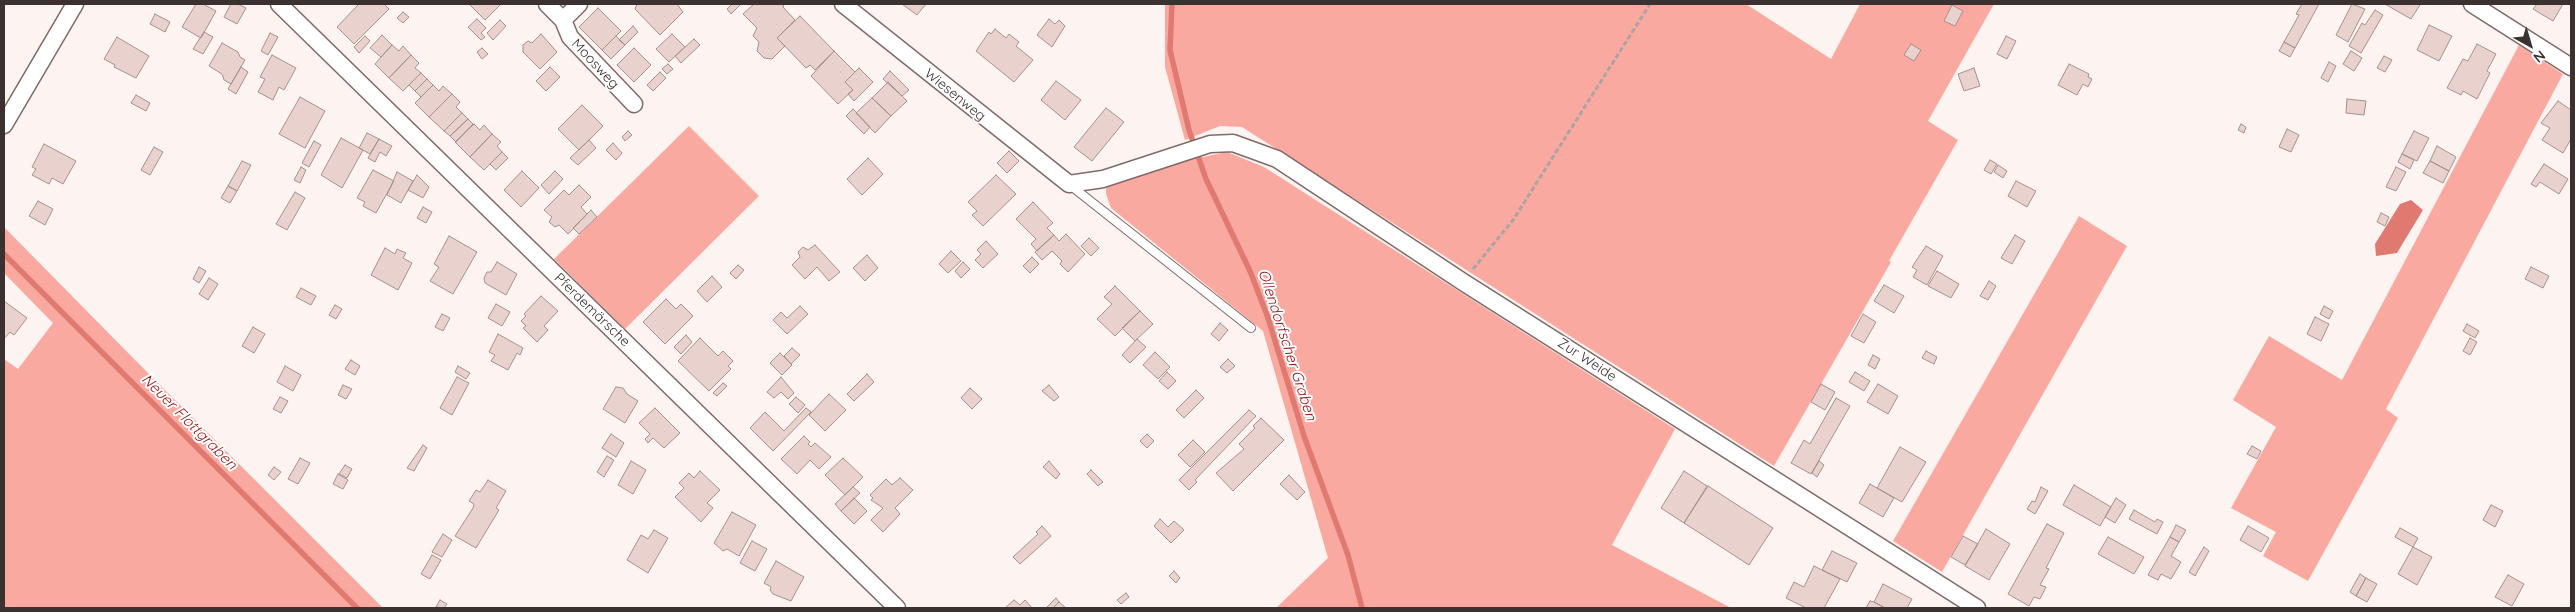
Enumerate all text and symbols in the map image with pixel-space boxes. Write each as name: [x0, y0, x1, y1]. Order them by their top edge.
north arrow: [2505, 20, 2555, 70]
street label: Moosweg: [568, 36, 622, 92]
text: N: [2530, 46, 2549, 67]
street label: Wiesenweg: [921, 65, 989, 125]
water label: Ollendorfscher Graben: [1254, 267, 1320, 423]
street label: Pferdemärsche: [551, 270, 633, 350]
street label: Zur Weide: [1554, 335, 1620, 385]
water label: Neuer Flottgraben: [138, 371, 240, 473]

